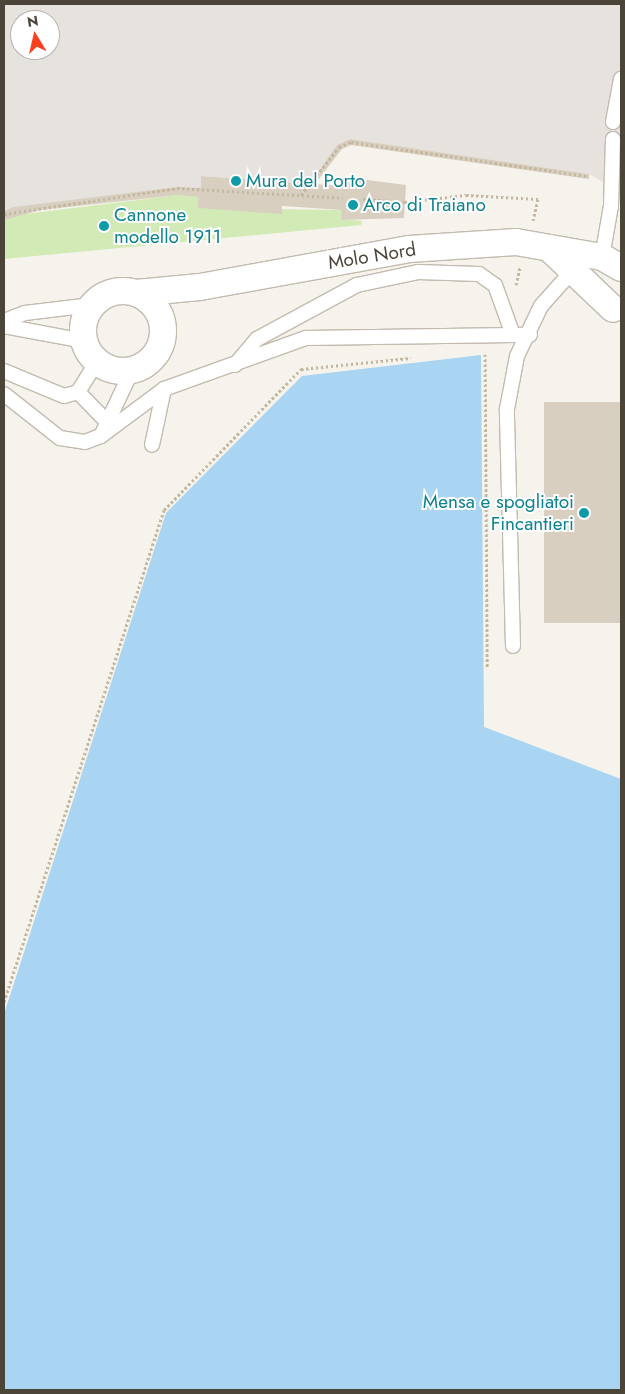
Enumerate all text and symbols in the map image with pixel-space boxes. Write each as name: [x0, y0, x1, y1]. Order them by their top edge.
north arrow: [10, 10, 60, 60]
text: N: [26, 10, 40, 32]
place label: Mura del Porto: [246, 170, 365, 192]
marker: Mura del Porto: [230, 175, 242, 187]
place label: Arco di Traiano: [363, 194, 486, 216]
marker: Arco di Traiano: [347, 199, 359, 211]
place label: Cannone modello 1911: [114, 204, 221, 248]
marker: Cannone modello 1911: [98, 220, 110, 232]
street label: Molo Nord: [326, 238, 418, 274]
place label: Mensa e spogliatoi Fincantieri: [423, 491, 574, 535]
marker: Mensa e spogliatoi Fincantieri: [578, 507, 590, 519]

